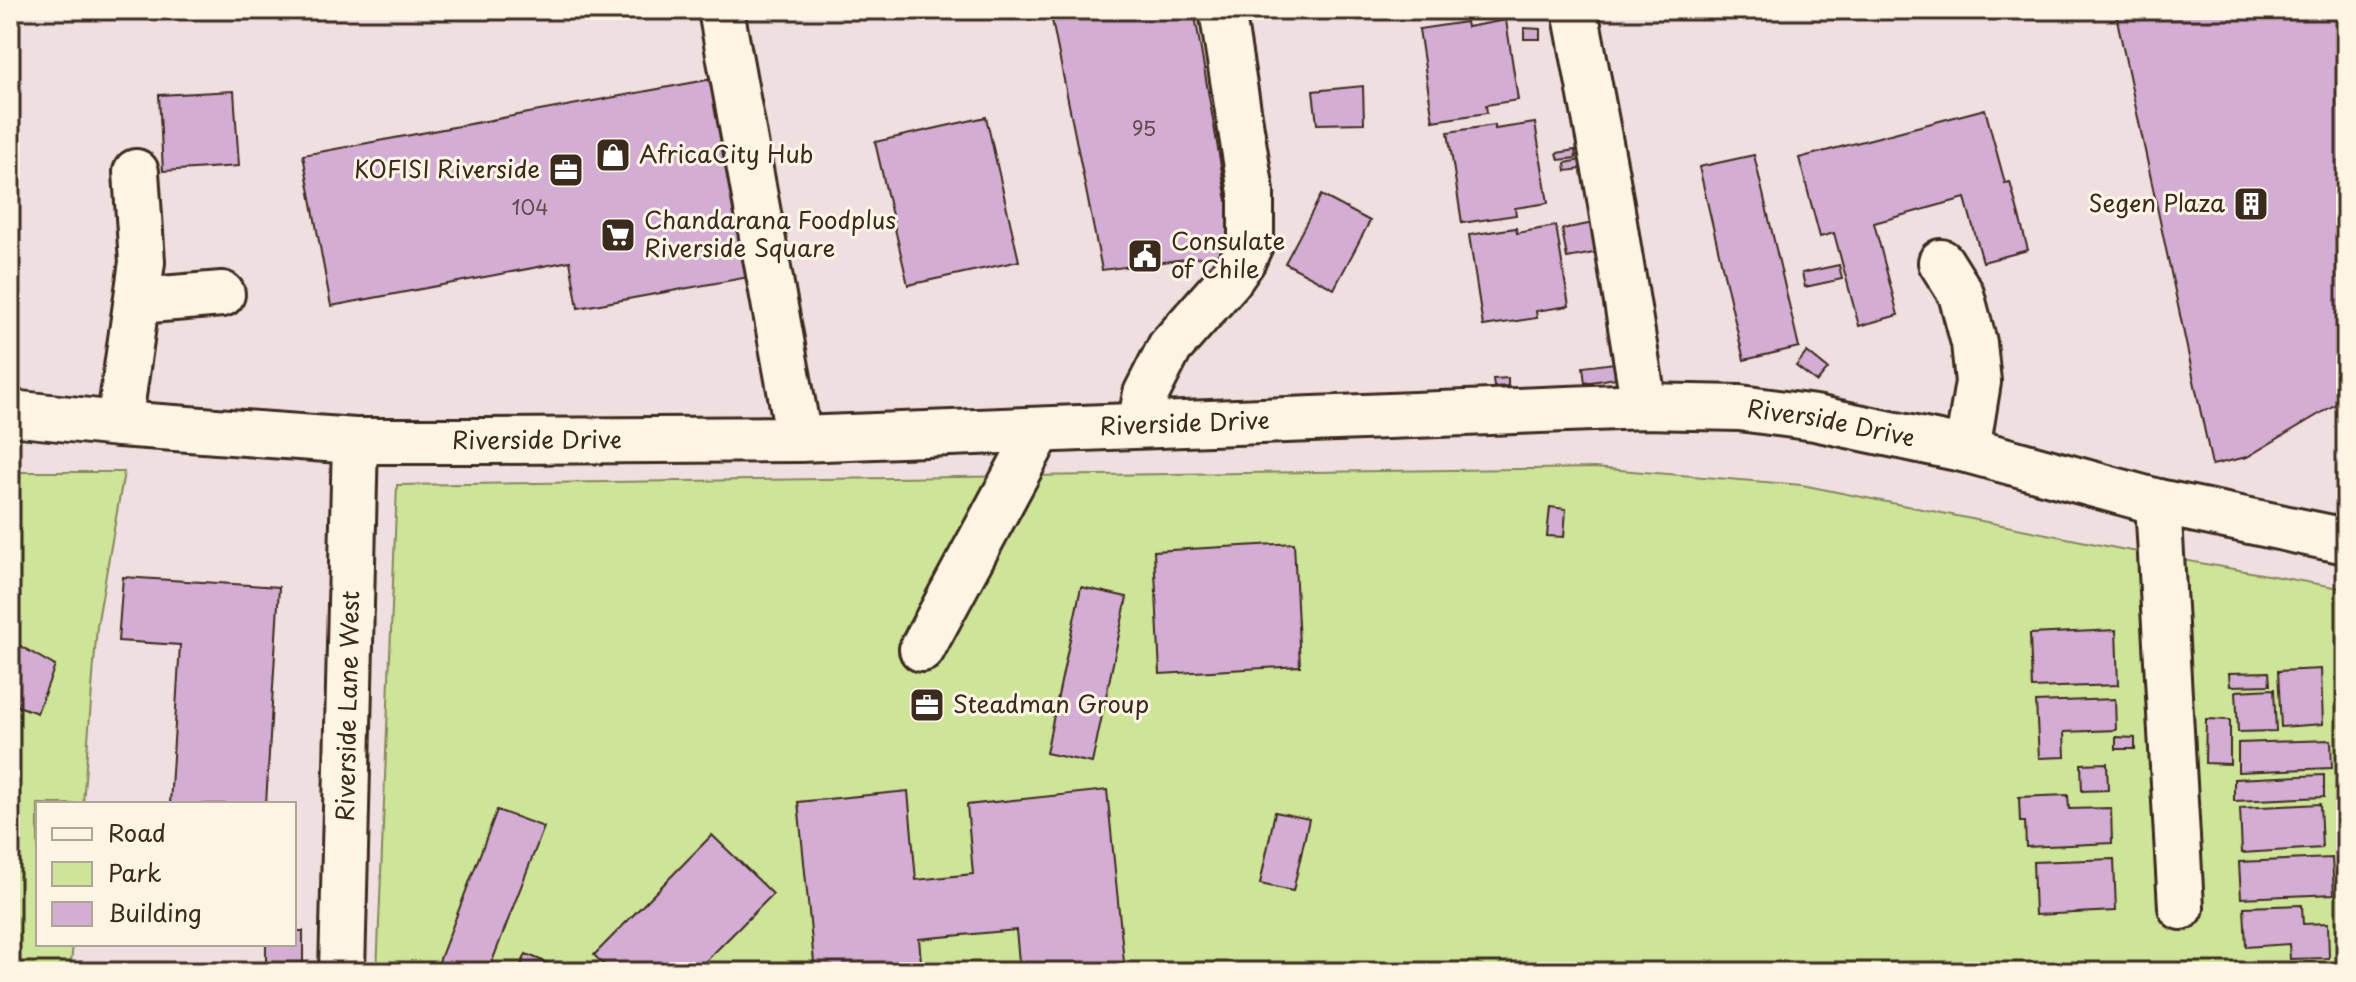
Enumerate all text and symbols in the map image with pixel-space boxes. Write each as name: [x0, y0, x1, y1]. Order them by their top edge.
house number: 95: [1132, 113, 1156, 143]
place label: AfricaCity Hub: [639, 135, 814, 171]
shop icon: AfricaCity Hub: [594, 136, 632, 174]
place label: KOFISI Riverside: [354, 150, 540, 186]
office icon: KOFISI Riverside: [547, 151, 585, 189]
place label: Segen Plaza: [2088, 184, 2225, 220]
building icon: Segen Plaza: [2232, 185, 2270, 223]
house number: 104: [512, 192, 548, 222]
place label: Chandarana Foodplus Riverside Square: [644, 201, 896, 265]
supermarket icon: Chandarana Foodplus Riverside Square: [599, 216, 637, 254]
place label: Consulate of Chile: [1171, 222, 1285, 286]
public building icon: Consulate of Chile: [1126, 237, 1164, 275]
street label: Riverside Drive: [1745, 389, 1918, 455]
street label: Riverside Drive: [1099, 401, 1270, 443]
street label: Riverside Drive: [452, 420, 622, 457]
street label: Riverside Lane West: [326, 590, 367, 822]
place label: Steadman Group: [953, 685, 1149, 721]
office icon: Steadman Group: [908, 686, 946, 724]
legend: [36, 802, 296, 946]
text: Road: [108, 814, 166, 850]
text: Park: [108, 854, 162, 890]
text: Building: [108, 894, 202, 930]

